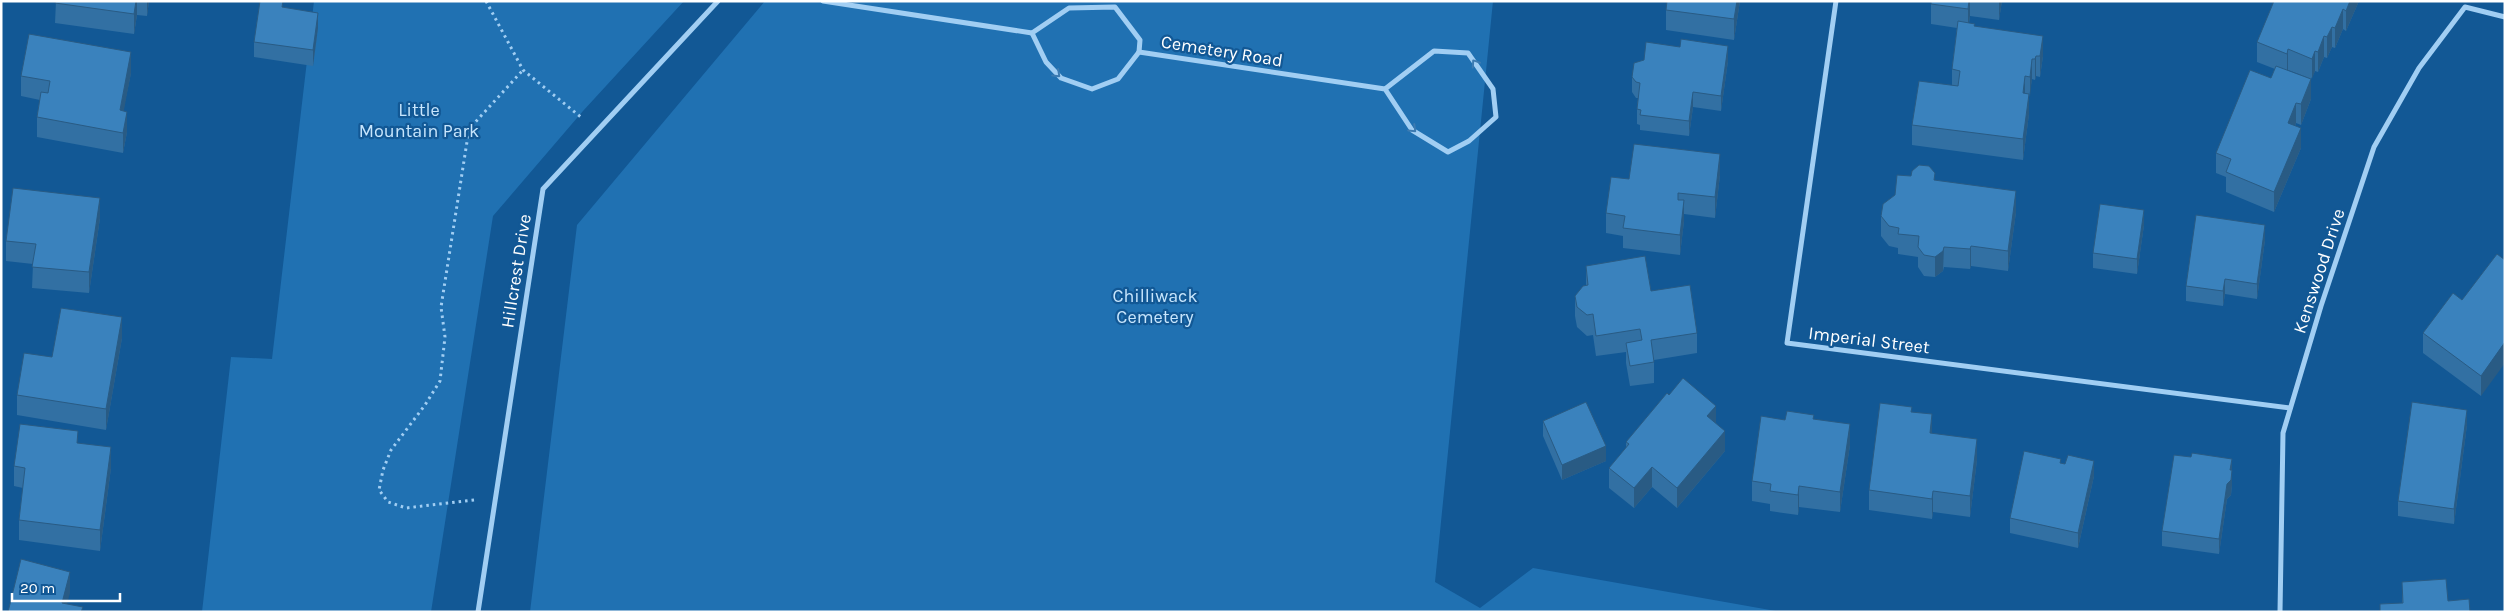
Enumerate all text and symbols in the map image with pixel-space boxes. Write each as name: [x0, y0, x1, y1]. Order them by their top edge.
street label: Cemetery Road: [1160, 31, 1284, 71]
one-way arrow: [1472, 59, 1481, 69]
one-way arrow: [1052, 68, 1061, 77]
park label: Little Mountain Park: [359, 99, 479, 142]
one-way arrow: [1407, 123, 1416, 132]
street label: Kenswood Drive: [2288, 206, 2350, 336]
street label: Hillcrest Drive: [496, 212, 536, 330]
park label: Chilliwack Cemetery: [1112, 285, 1198, 328]
street label: Imperial Street: [1807, 322, 1931, 358]
scale bar: [12, 570, 120, 602]
text: 20 m: [20, 579, 55, 597]

